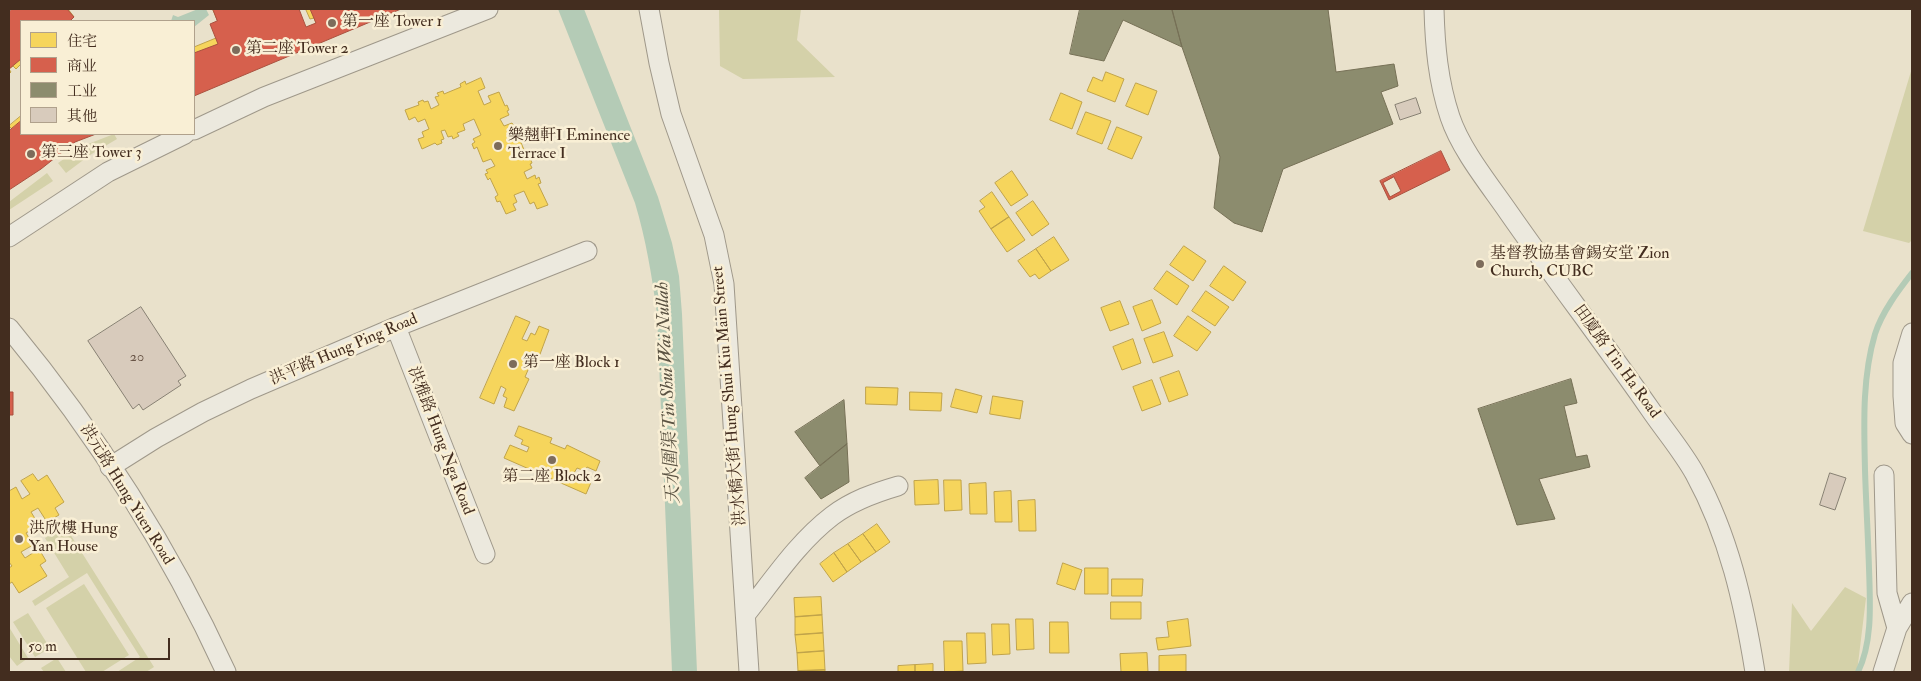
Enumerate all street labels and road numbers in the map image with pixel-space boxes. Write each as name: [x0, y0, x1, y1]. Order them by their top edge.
street label: 洪水橋大街 Hung Shui Kiu Main Street: [709, 265, 751, 527]
street label: 田廈路 Tin Ha Road: [1568, 302, 1664, 422]
street label: 洪平路 Hung Ping Road: [267, 310, 421, 390]
street label: 洪雅路 Hung Nga Road: [403, 364, 477, 518]
street label: 洪元路 Hung Yuen Road: [75, 421, 177, 569]

